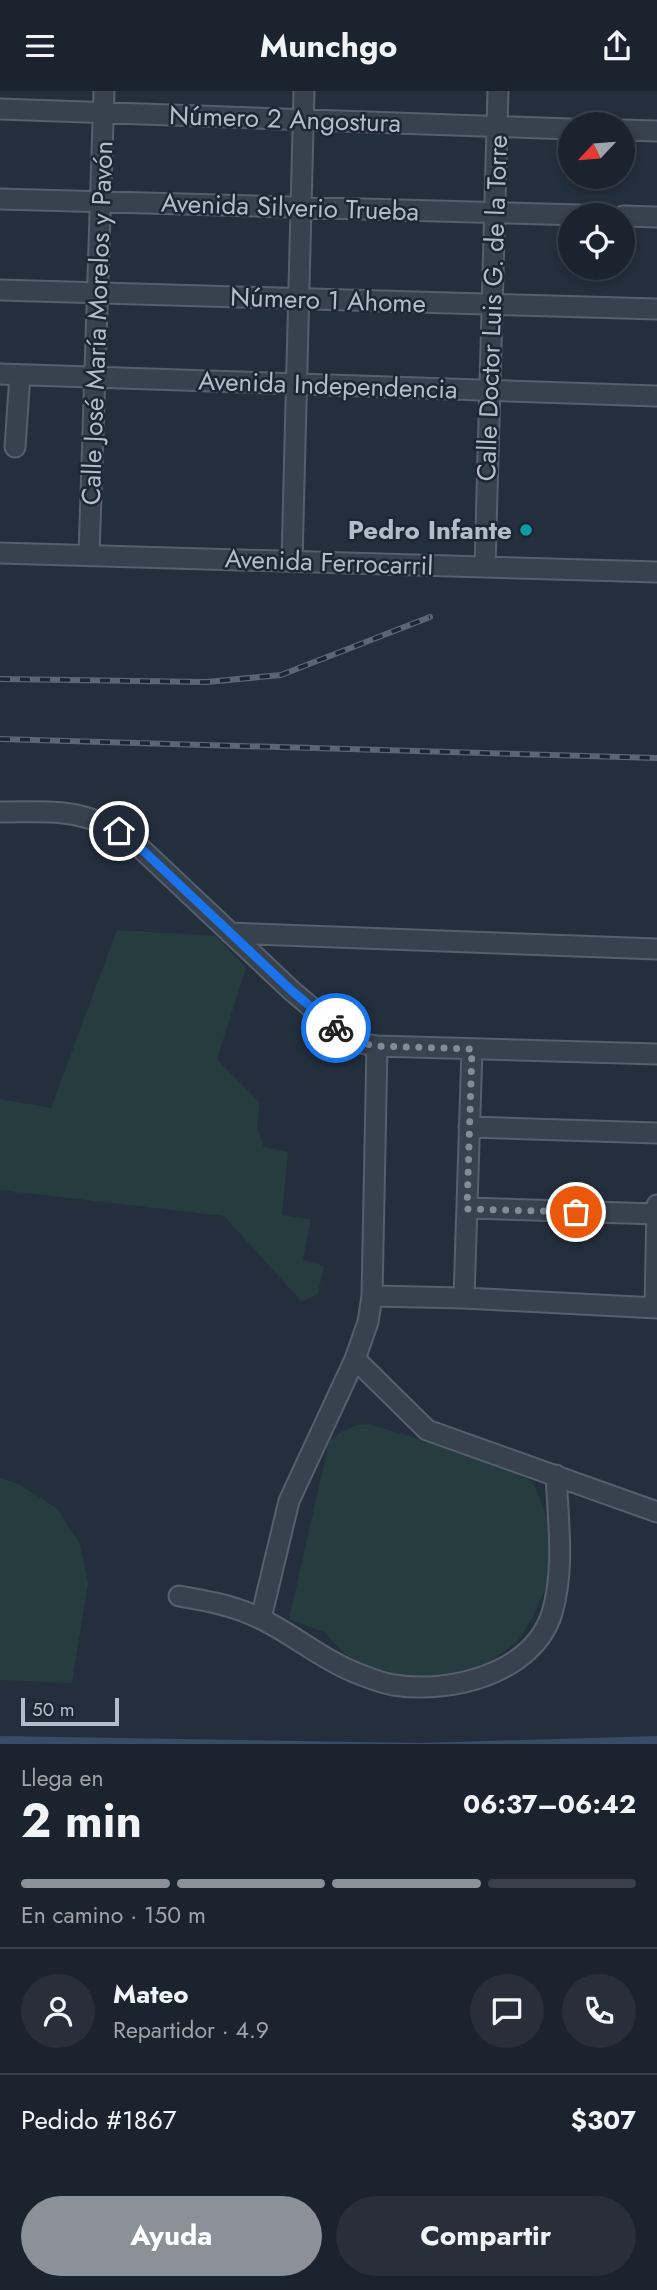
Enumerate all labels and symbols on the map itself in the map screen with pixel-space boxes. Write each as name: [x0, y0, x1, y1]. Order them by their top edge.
street label: Número 2 Angostura: [168, 96, 402, 142]
north arrow: [558, 112, 635, 189]
street label: Calle Doctor Luis G. de la Torre: [467, 134, 517, 482]
street label: Calle José María Morelos y Pavón: [72, 140, 122, 506]
street label: Avenida Silverio Trueba: [160, 184, 420, 230]
street label: Número 1 Ahome: [229, 278, 427, 322]
street label: Avenida Independencia: [198, 361, 458, 409]
place label: Pedro Infante: [348, 511, 512, 549]
marker: Pedro Infante: [518, 522, 534, 538]
street label: Avenida Ferrocarril: [224, 539, 434, 585]
pin: [89, 801, 149, 861]
courier: [301, 993, 371, 1063]
pin: [546, 1182, 606, 1242]
scale bar: [21, 1695, 119, 1727]

